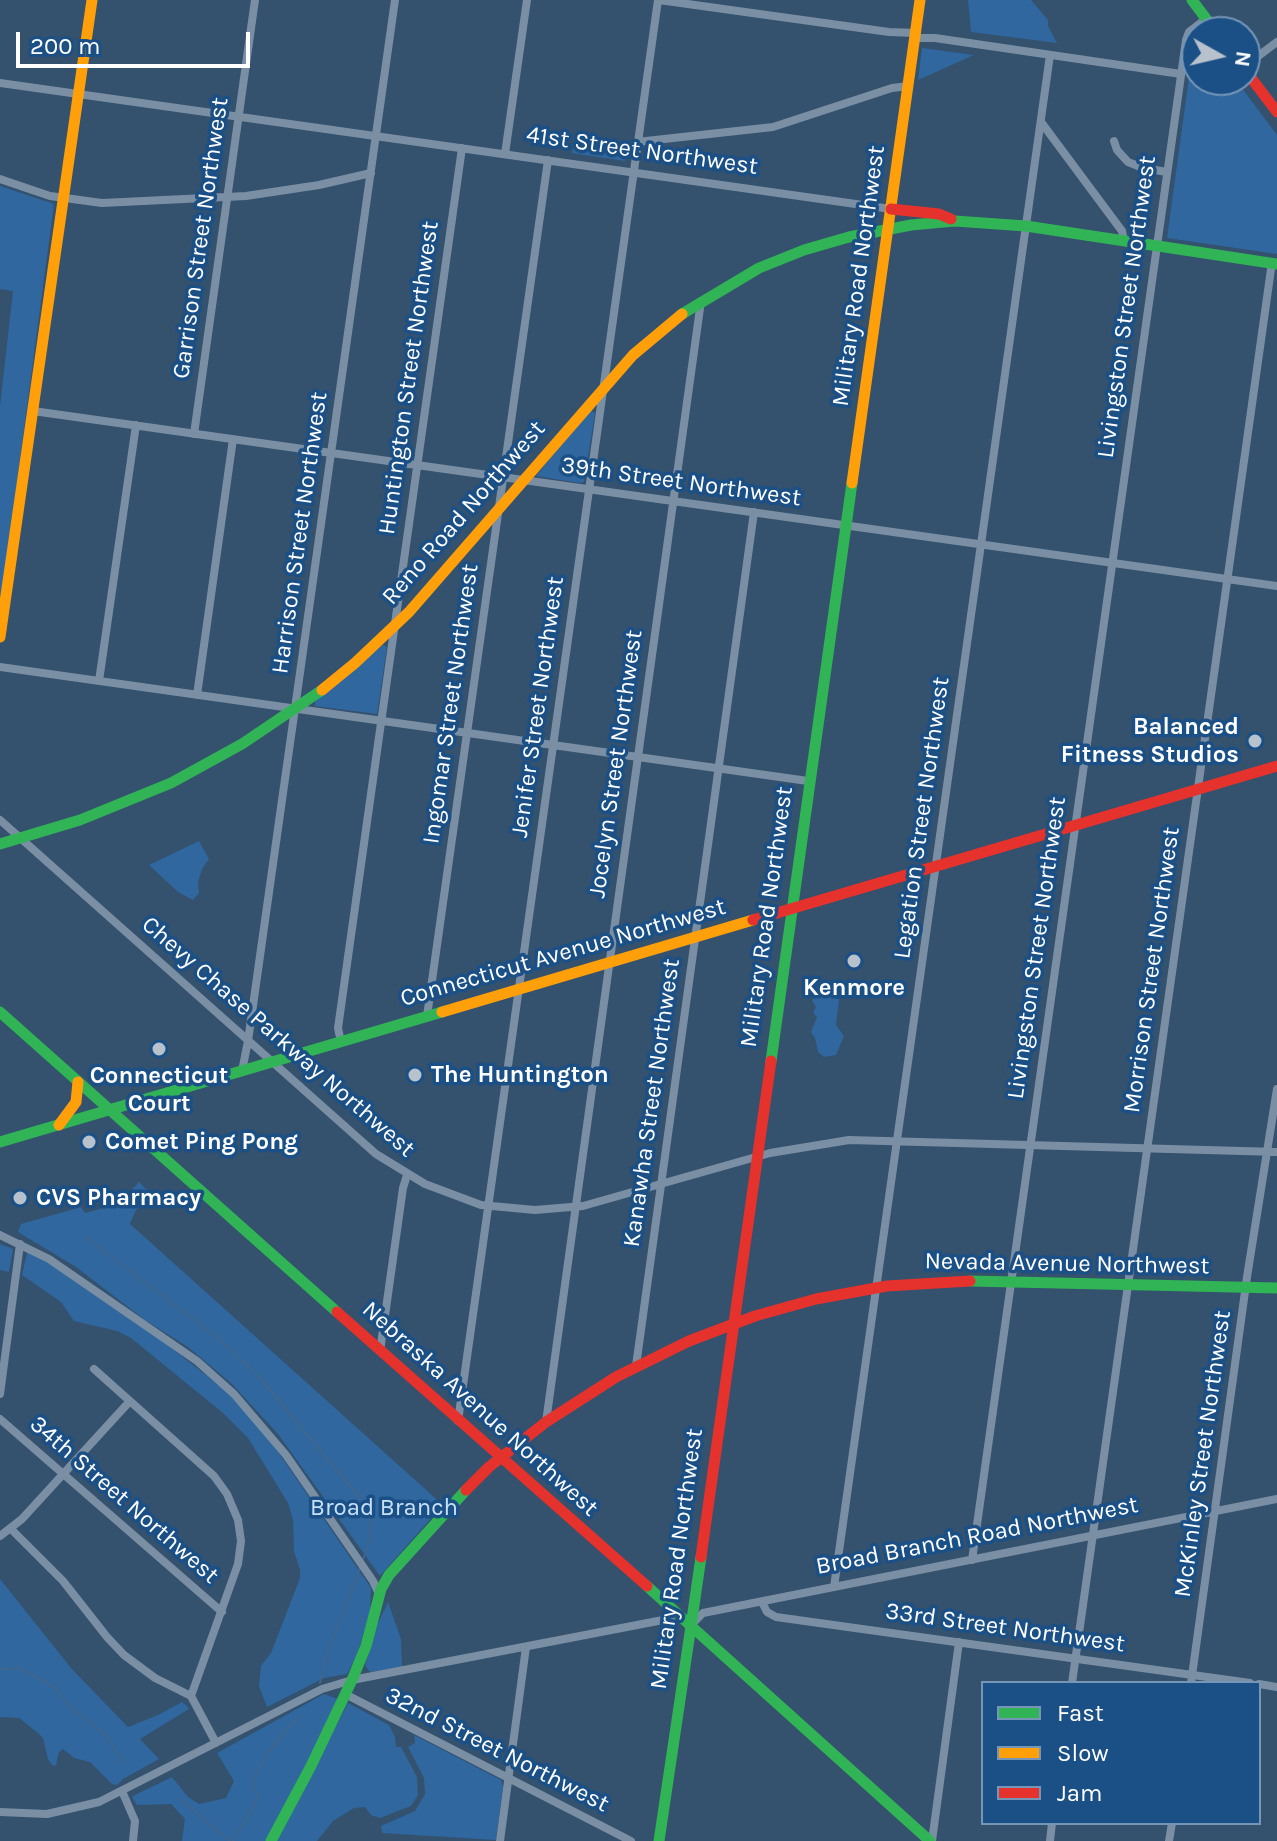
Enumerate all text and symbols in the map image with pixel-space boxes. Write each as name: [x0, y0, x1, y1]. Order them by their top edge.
scale bar: [20, 16, 254, 66]
north arrow: [1181, 16, 1261, 96]
text: 200 m: [30, 32, 101, 60]
text: N: [1229, 49, 1257, 69]
street label: Garrison Street Northwest: [167, 96, 235, 380]
street label: 41st Street Northwest: [524, 121, 760, 181]
street label: Military Road Northwest: [826, 144, 892, 408]
street label: Livingston Street Northwest: [1092, 154, 1162, 460]
street label: Huntington Street Northwest: [373, 219, 445, 537]
street label: Harrison Street Northwest: [266, 390, 334, 676]
street label: Reno Road Northwest: [376, 415, 552, 611]
street label: 39th Street Northwest: [559, 451, 803, 513]
street label: Ingomar Street Northwest: [417, 562, 485, 846]
street label: Jenifer Street Northwest: [505, 575, 571, 839]
street label: Jocelyn Street Northwest: [583, 628, 649, 900]
street label: Legation Street Northwest: [888, 675, 956, 961]
place label: Balanced Fitness Studios: [1061, 713, 1239, 769]
marker: Balanced Fitness Studios: [1246, 732, 1264, 750]
street label: Military Road Northwest: [734, 785, 800, 1049]
street label: Livingston Street Northwest: [1002, 795, 1072, 1101]
street label: Morrison Street Northwest: [1118, 825, 1186, 1115]
street label: Connecticut Avenue Northwest: [397, 893, 729, 1013]
street label: Chevy Chase Parkway Northwest: [135, 910, 421, 1164]
marker: Kenmore: [845, 952, 863, 970]
street label: Kanawha Street Northwest: [617, 957, 687, 1249]
place label: Kenmore: [803, 974, 905, 1002]
marker: Connecticut Court: [150, 1040, 168, 1058]
place label: The Huntington: [431, 1061, 609, 1089]
place label: Connecticut Court: [90, 1062, 228, 1118]
marker: The Huntington: [406, 1066, 424, 1084]
place label: Comet Ping Pong: [105, 1128, 298, 1156]
marker: Comet Ping Pong: [80, 1133, 98, 1151]
place label: CVS Pharmacy: [36, 1184, 201, 1212]
marker: CVS Pharmacy: [11, 1189, 29, 1207]
street label: Nevada Avenue Northwest: [924, 1247, 1210, 1281]
street label: Nebraska Avenue Northwest: [356, 1295, 604, 1523]
street label: McKinley Street Northwest: [1169, 1309, 1237, 1599]
street label: 34th Street Northwest: [23, 1410, 225, 1590]
street label: Military Road Northwest: [644, 1427, 710, 1691]
street label: Broad Branch Road Northwest: [813, 1491, 1141, 1581]
park label: Broad Branch: [310, 1494, 458, 1522]
street label: 33rd Street Northwest: [883, 1597, 1127, 1659]
street label: 32nd Street Northwest: [380, 1681, 614, 1819]
legend: [981, 1681, 1261, 1825]
text: Fast: [1057, 1699, 1104, 1727]
text: Slow: [1057, 1739, 1109, 1767]
text: Jam: [1057, 1779, 1102, 1807]

